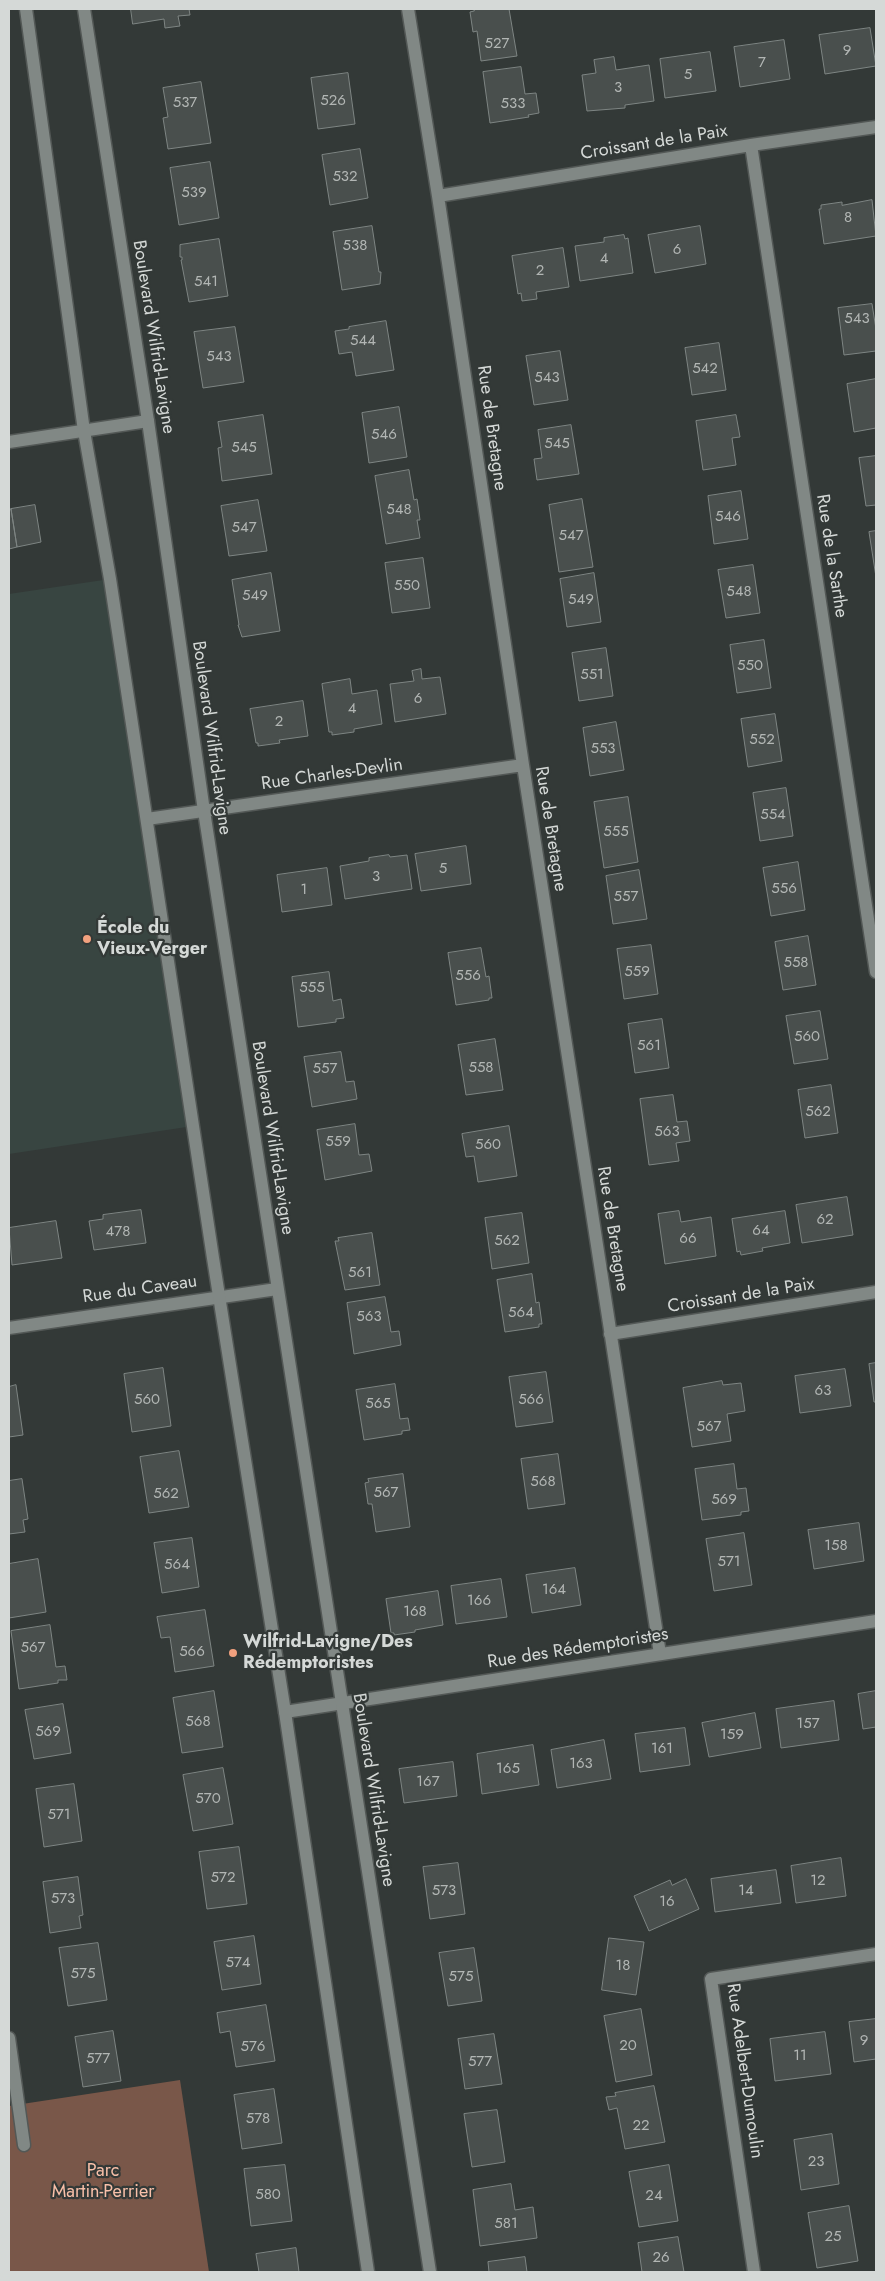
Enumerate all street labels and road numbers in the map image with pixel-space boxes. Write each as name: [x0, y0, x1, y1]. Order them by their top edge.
street label: Croissant de la Paix: [579, 121, 729, 165]
street label: Boulevard Wilfrid-Lavigne: [127, 239, 179, 435]
street label: Rue de Bretagne: [472, 364, 510, 492]
street label: Rue de la Sarthe: [811, 493, 851, 619]
street label: Boulevard Wilfrid-Lavigne: [187, 640, 235, 836]
street label: Rue Charles-Devlin: [260, 754, 404, 796]
street label: Rue de Bretagne: [529, 765, 571, 893]
street label: Boulevard Wilfrid-Lavigne: [246, 1040, 298, 1236]
street label: Rue de Bretagne: [591, 1165, 633, 1293]
street label: Rue du Caveau: [81, 1271, 199, 1309]
street label: Croissant de la Paix: [666, 1274, 816, 1318]
street label: Rue des Rédemptoristes: [486, 1624, 670, 1674]
street label: Boulevard Wilfrid-Lavigne: [347, 1692, 399, 1888]
street label: Rue Adelbert-Dumoulin: [721, 1982, 767, 2160]

